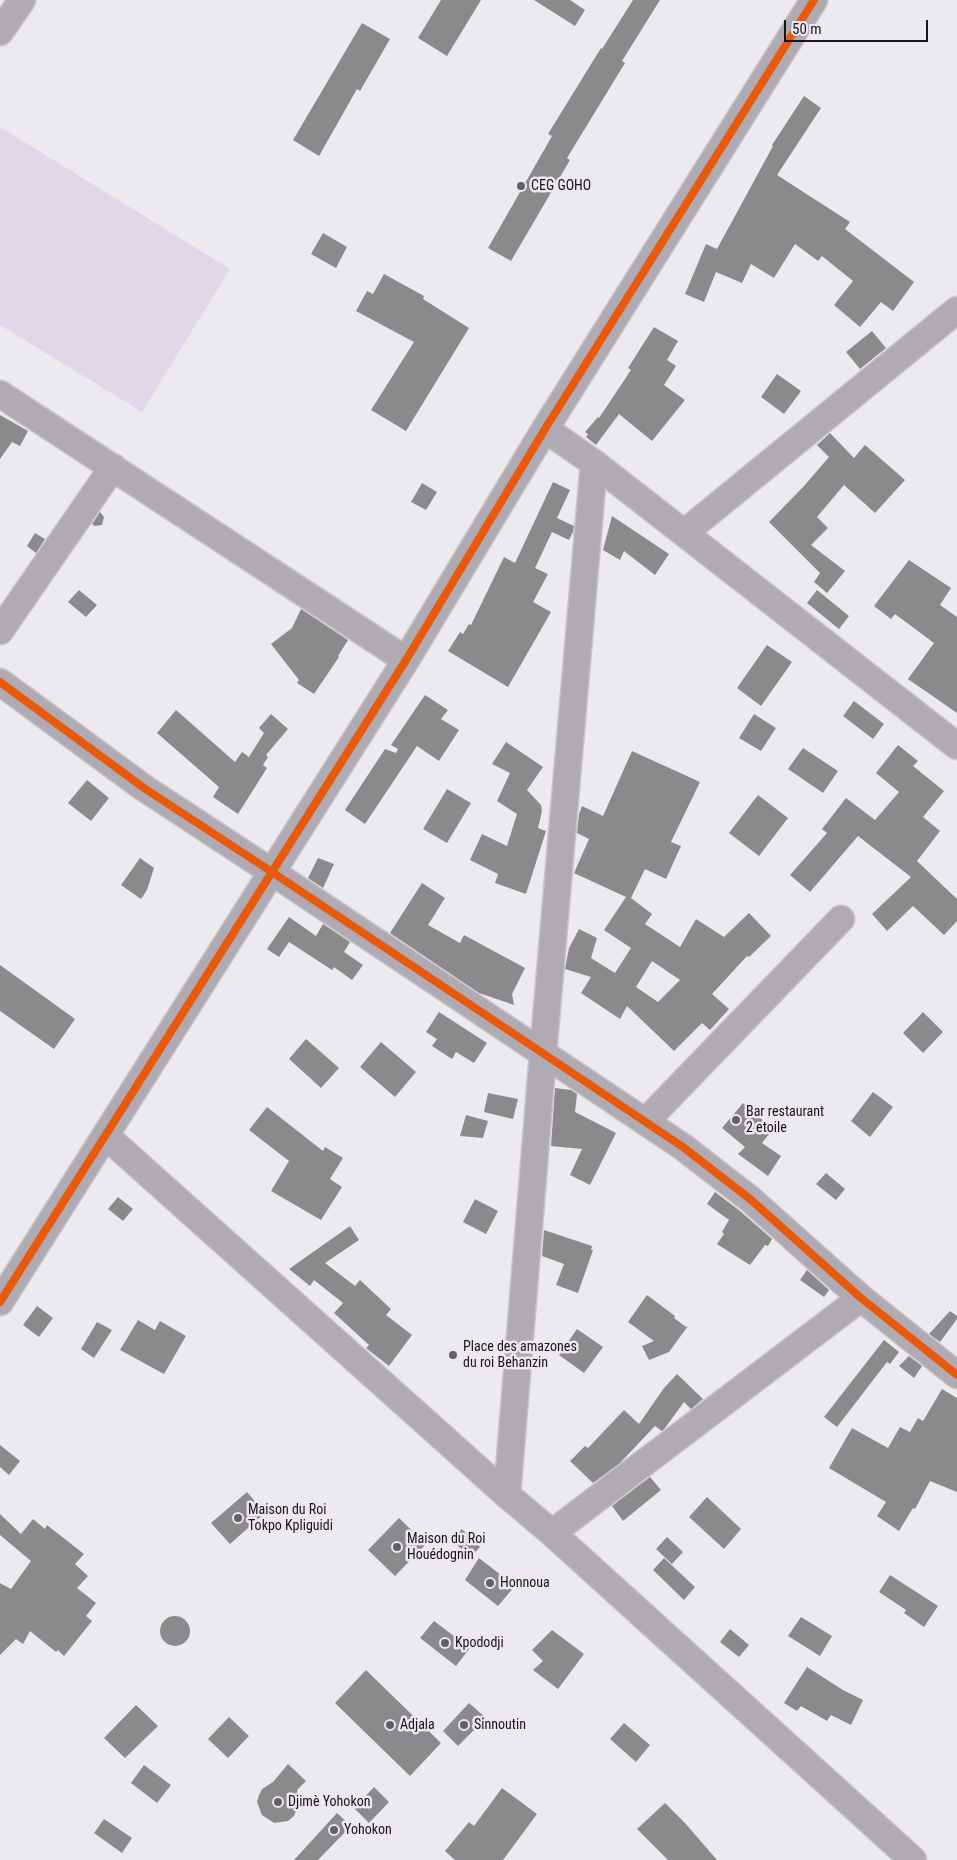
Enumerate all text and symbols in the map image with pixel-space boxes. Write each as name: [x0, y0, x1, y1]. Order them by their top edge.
scale bar: [787, 10, 931, 42]
text: 50 m: [792, 20, 822, 38]
place label: CEG GOHO: [531, 178, 591, 194]
marker: CEG GOHO: [515, 180, 527, 192]
place label: Bar restaurant 2 etoile: [746, 1104, 824, 1136]
marker: Bar restaurant 2 etoile: [730, 1114, 742, 1126]
place label: Place des amazones du roi Behanzin: [463, 1339, 577, 1371]
marker: Place des amazones du roi Behanzin: [447, 1349, 459, 1361]
place label: Maison du Roi Tokpo Kpliguidi: [248, 1502, 333, 1534]
marker: Maison du Roi Tokpo Kpliguidi: [232, 1512, 244, 1524]
place label: Maison du Roi Houédognin: [407, 1531, 485, 1564]
marker: Maison du Roi Houédognin: [391, 1541, 403, 1553]
place label: Honnoua: [500, 1575, 550, 1591]
marker: Honnoua: [484, 1577, 496, 1589]
place label: Kpododji: [455, 1635, 504, 1651]
marker: Kpododji: [439, 1637, 451, 1649]
place label: Adjala: [400, 1717, 435, 1733]
place label: Sinnoutin: [474, 1717, 526, 1733]
marker: Adjala: [384, 1719, 396, 1731]
marker: Sinnoutin: [458, 1719, 470, 1731]
place label: Djimè Yohokon: [288, 1794, 370, 1810]
marker: Djimè Yohokon: [272, 1796, 284, 1808]
place label: Yohokon: [344, 1822, 392, 1838]
marker: Yohokon: [328, 1824, 340, 1836]

